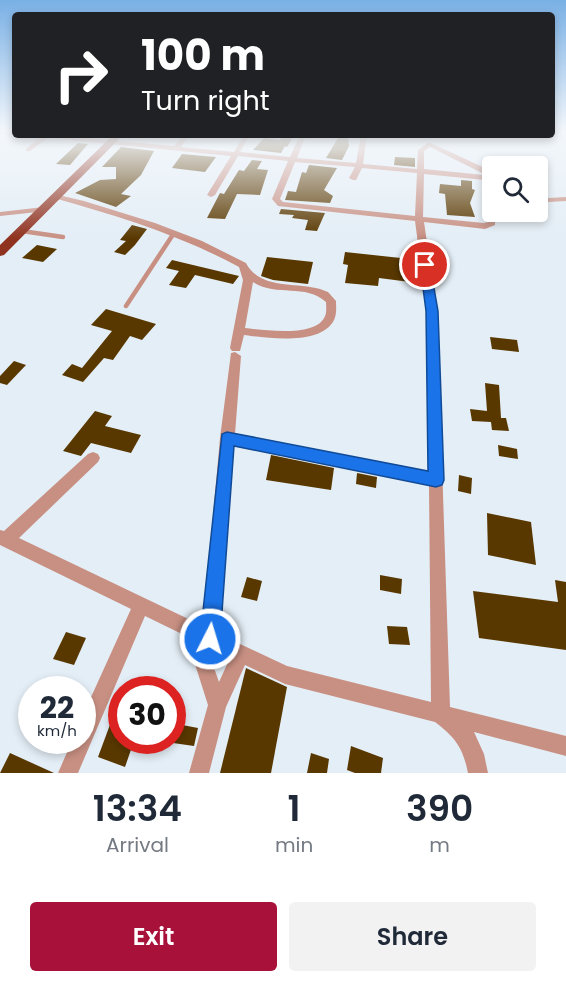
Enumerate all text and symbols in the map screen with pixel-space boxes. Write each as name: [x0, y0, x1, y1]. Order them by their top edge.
text: 100 m: [141, 26, 265, 85]
icon: right: [42, 36, 120, 114]
text: Turn right: [141, 82, 270, 119]
map controls: [482, 156, 548, 222]
button: search: [482, 156, 548, 222]
pin: [399, 239, 450, 290]
icon: arrive: [408, 248, 441, 281]
position arrow: [178, 607, 242, 671]
speed limit sign: 30: [108, 676, 186, 754]
text: 22: [40, 686, 74, 729]
text: km/h: [37, 720, 77, 741]
text: 13:34: [93, 783, 182, 834]
text: 1: [288, 783, 301, 834]
text: 390: [406, 783, 473, 834]
text: Arrival: [106, 831, 169, 859]
text: min: [275, 831, 313, 859]
text: m: [429, 831, 450, 859]
button: Exit: [30, 902, 277, 971]
button: Share: [289, 902, 536, 971]

